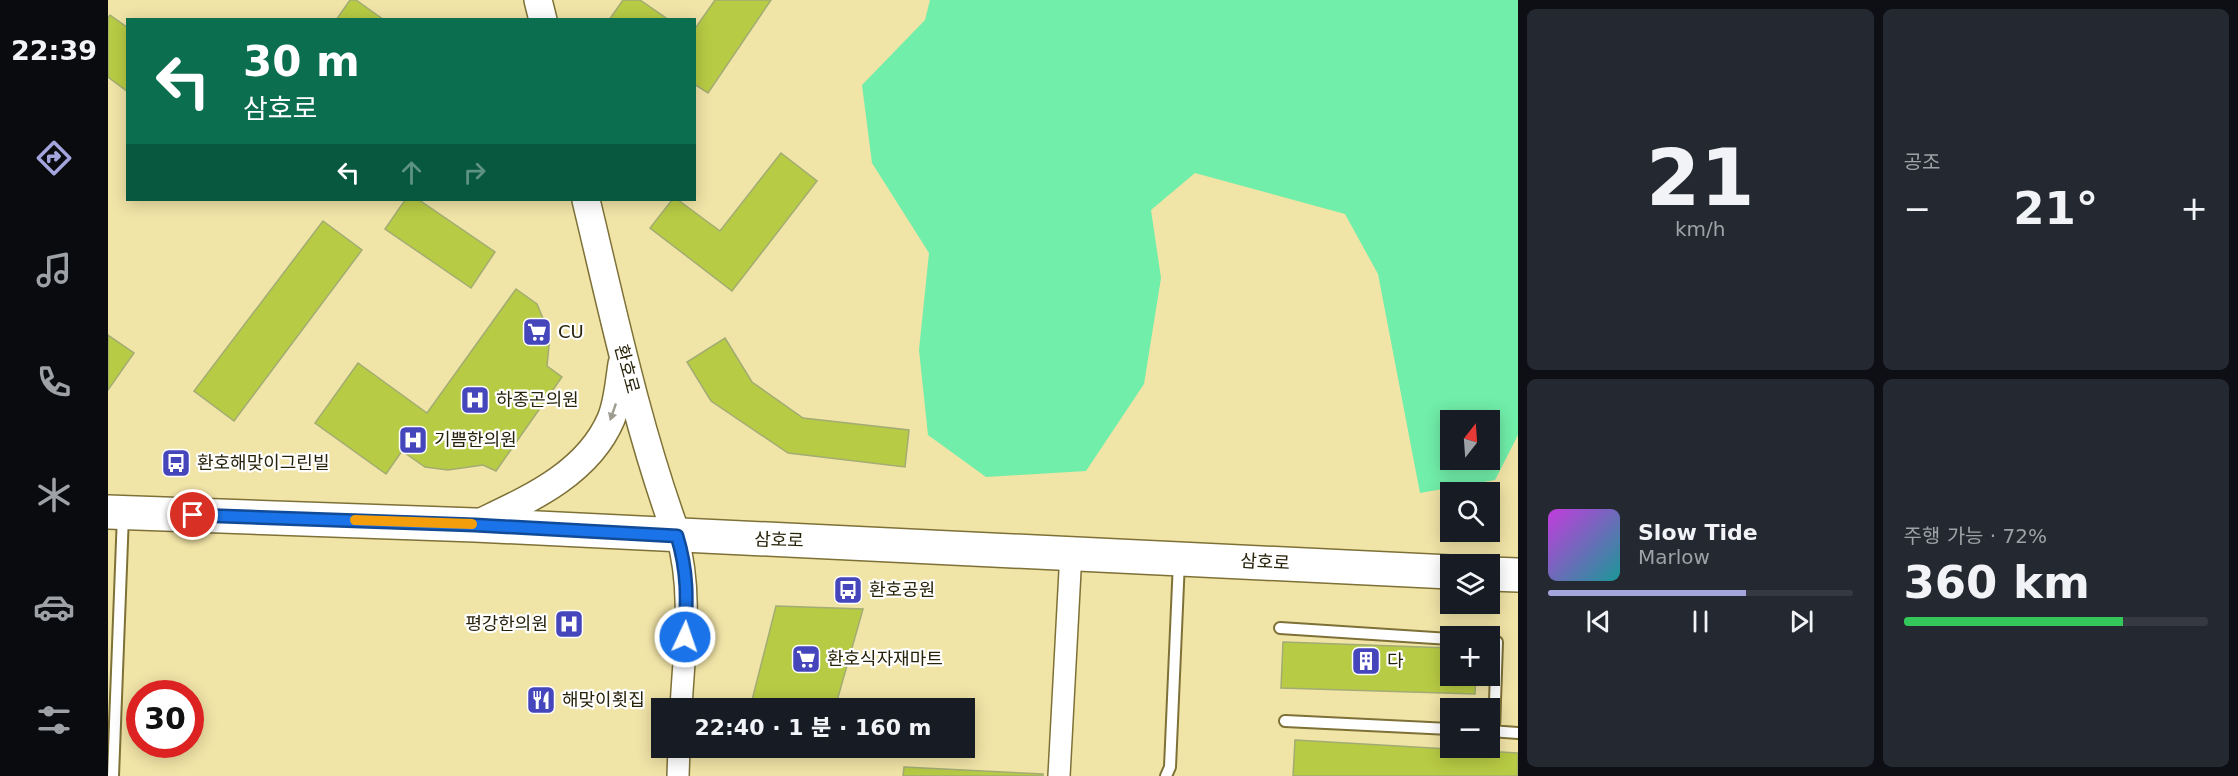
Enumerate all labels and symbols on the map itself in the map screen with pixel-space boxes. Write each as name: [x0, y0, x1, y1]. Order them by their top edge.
supermarket icon: CU: [521, 316, 553, 348]
place label: CU: [558, 321, 584, 342]
street label: 환호로: [611, 342, 644, 396]
hospital icon: 하종곤의원: [459, 384, 491, 416]
place label: 하종곤의원: [496, 389, 579, 410]
one-way arrow: [607, 403, 617, 421]
north arrow: [1440, 410, 1500, 470]
hospital icon: 기쁨한의원: [397, 424, 429, 456]
place label: 기쁨한의원: [434, 429, 517, 450]
bus stop icon: 환호해맞이그린빌: [160, 447, 192, 479]
place label: 환호해맞이그린빌: [197, 452, 329, 473]
pin: [167, 489, 218, 540]
street label: 삼호로: [754, 528, 804, 551]
street label: 삼호로: [1240, 550, 1290, 573]
bus stop icon: 환호공원: [832, 574, 864, 606]
place label: 환호공원: [869, 579, 935, 600]
position arrow: [653, 605, 717, 669]
hospital icon: 평강한의원: [553, 608, 585, 640]
place label: 평강한의원: [465, 613, 548, 634]
supermarket icon: 환호식자재마트: [790, 643, 822, 675]
building icon: 다: [1350, 645, 1382, 677]
place label: 환호식자재마트: [827, 648, 943, 669]
place label: 다: [1387, 650, 1404, 671]
speed limit sign: 30: [126, 680, 204, 758]
restaurant icon: 해맞이횟집: [525, 684, 557, 716]
place label: 해맞이횟집: [562, 689, 645, 710]

